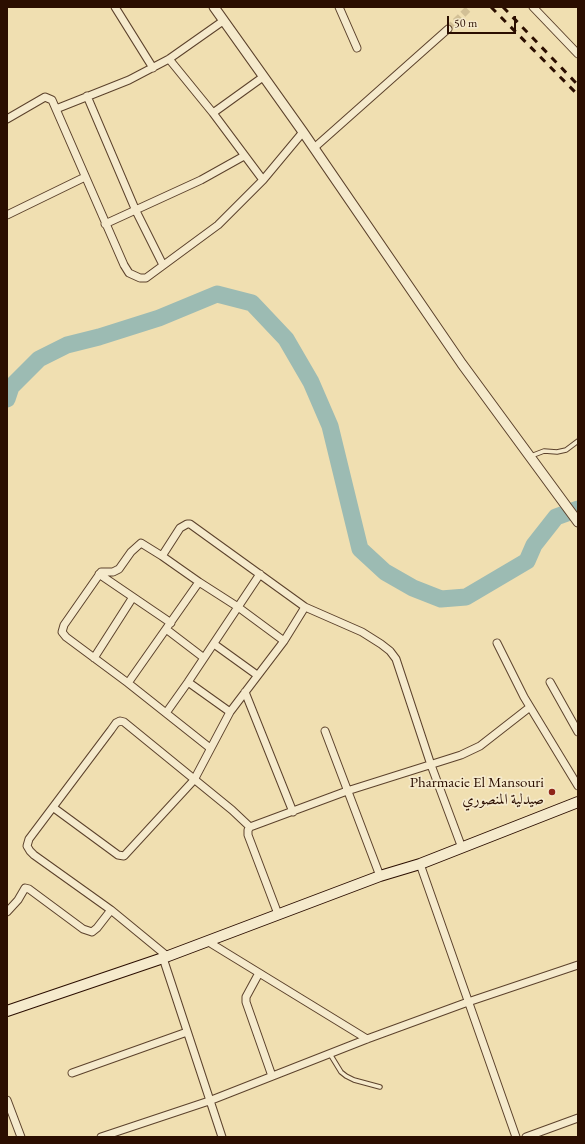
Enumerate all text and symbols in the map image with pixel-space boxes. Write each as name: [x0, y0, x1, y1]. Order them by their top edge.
scale bar: [449, 8, 518, 34]
text: 50 m: [454, 15, 477, 31]
place label: Pharmacie El Mansouri صيدلية المنصوري: [410, 774, 544, 809]
marker: Pharmacie El Mansouri صيدلية المنصوري: [547, 787, 557, 797]

